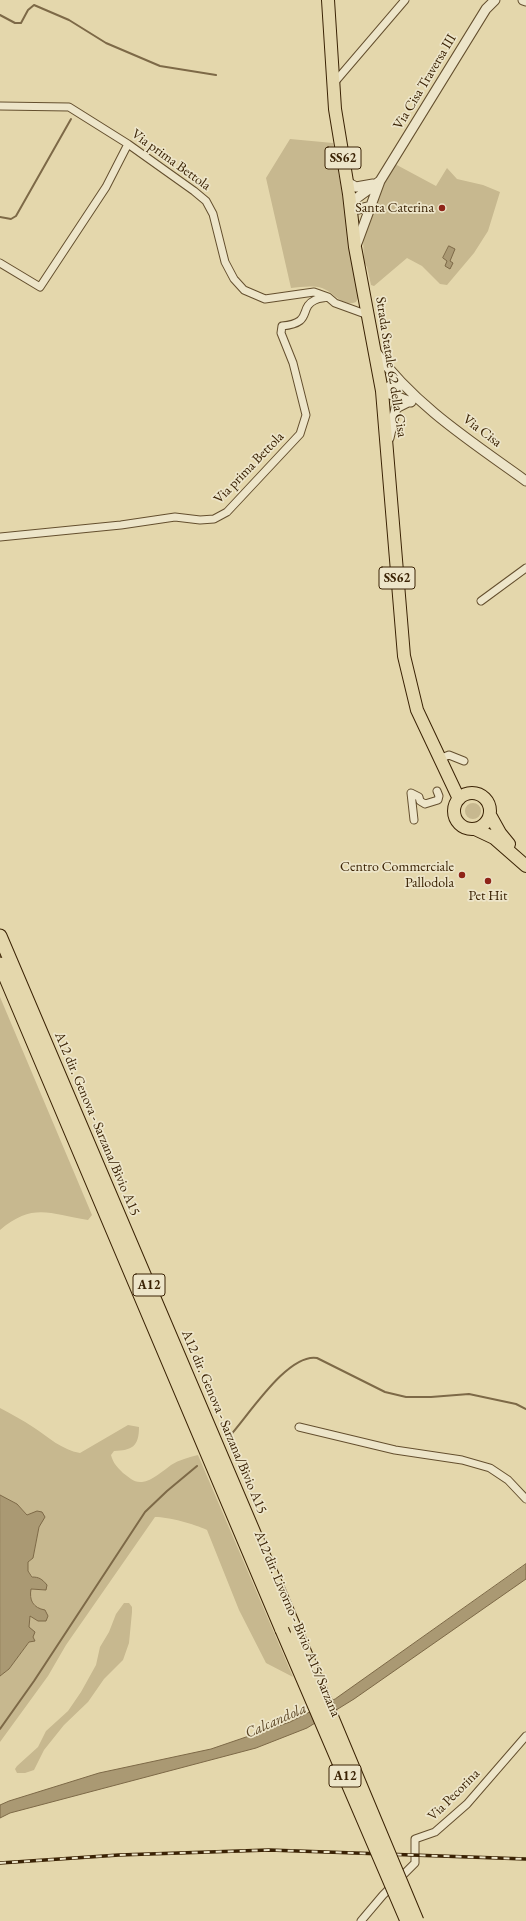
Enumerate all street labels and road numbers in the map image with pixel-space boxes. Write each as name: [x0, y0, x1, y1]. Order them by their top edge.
street label: Via Cisa Traversa III: [390, 31, 460, 133]
street label: Via prima Bettola: [128, 126, 214, 194]
road number: SS62: [325, 147, 361, 169]
street label: Strada Statale 62 della Cisa: [372, 296, 410, 438]
street label: Via Cisa: [459, 411, 505, 451]
street label: Via prima Bettola: [210, 428, 288, 508]
road number: SS62: [379, 567, 415, 589]
street label: A12 dir. Genova - Sarzana/Bivio A15: [51, 1030, 143, 1218]
road number: A12: [133, 1274, 165, 1296]
street label: A12 dir. Genova - Sarzana/Bivio A15: [178, 1328, 270, 1516]
street label: A12 dir. Livorno - Bivio A15/Sarzana: [250, 1529, 344, 1719]
road number: A12: [329, 1765, 361, 1787]
street label: Via Pecorina: [424, 1765, 484, 1825]

